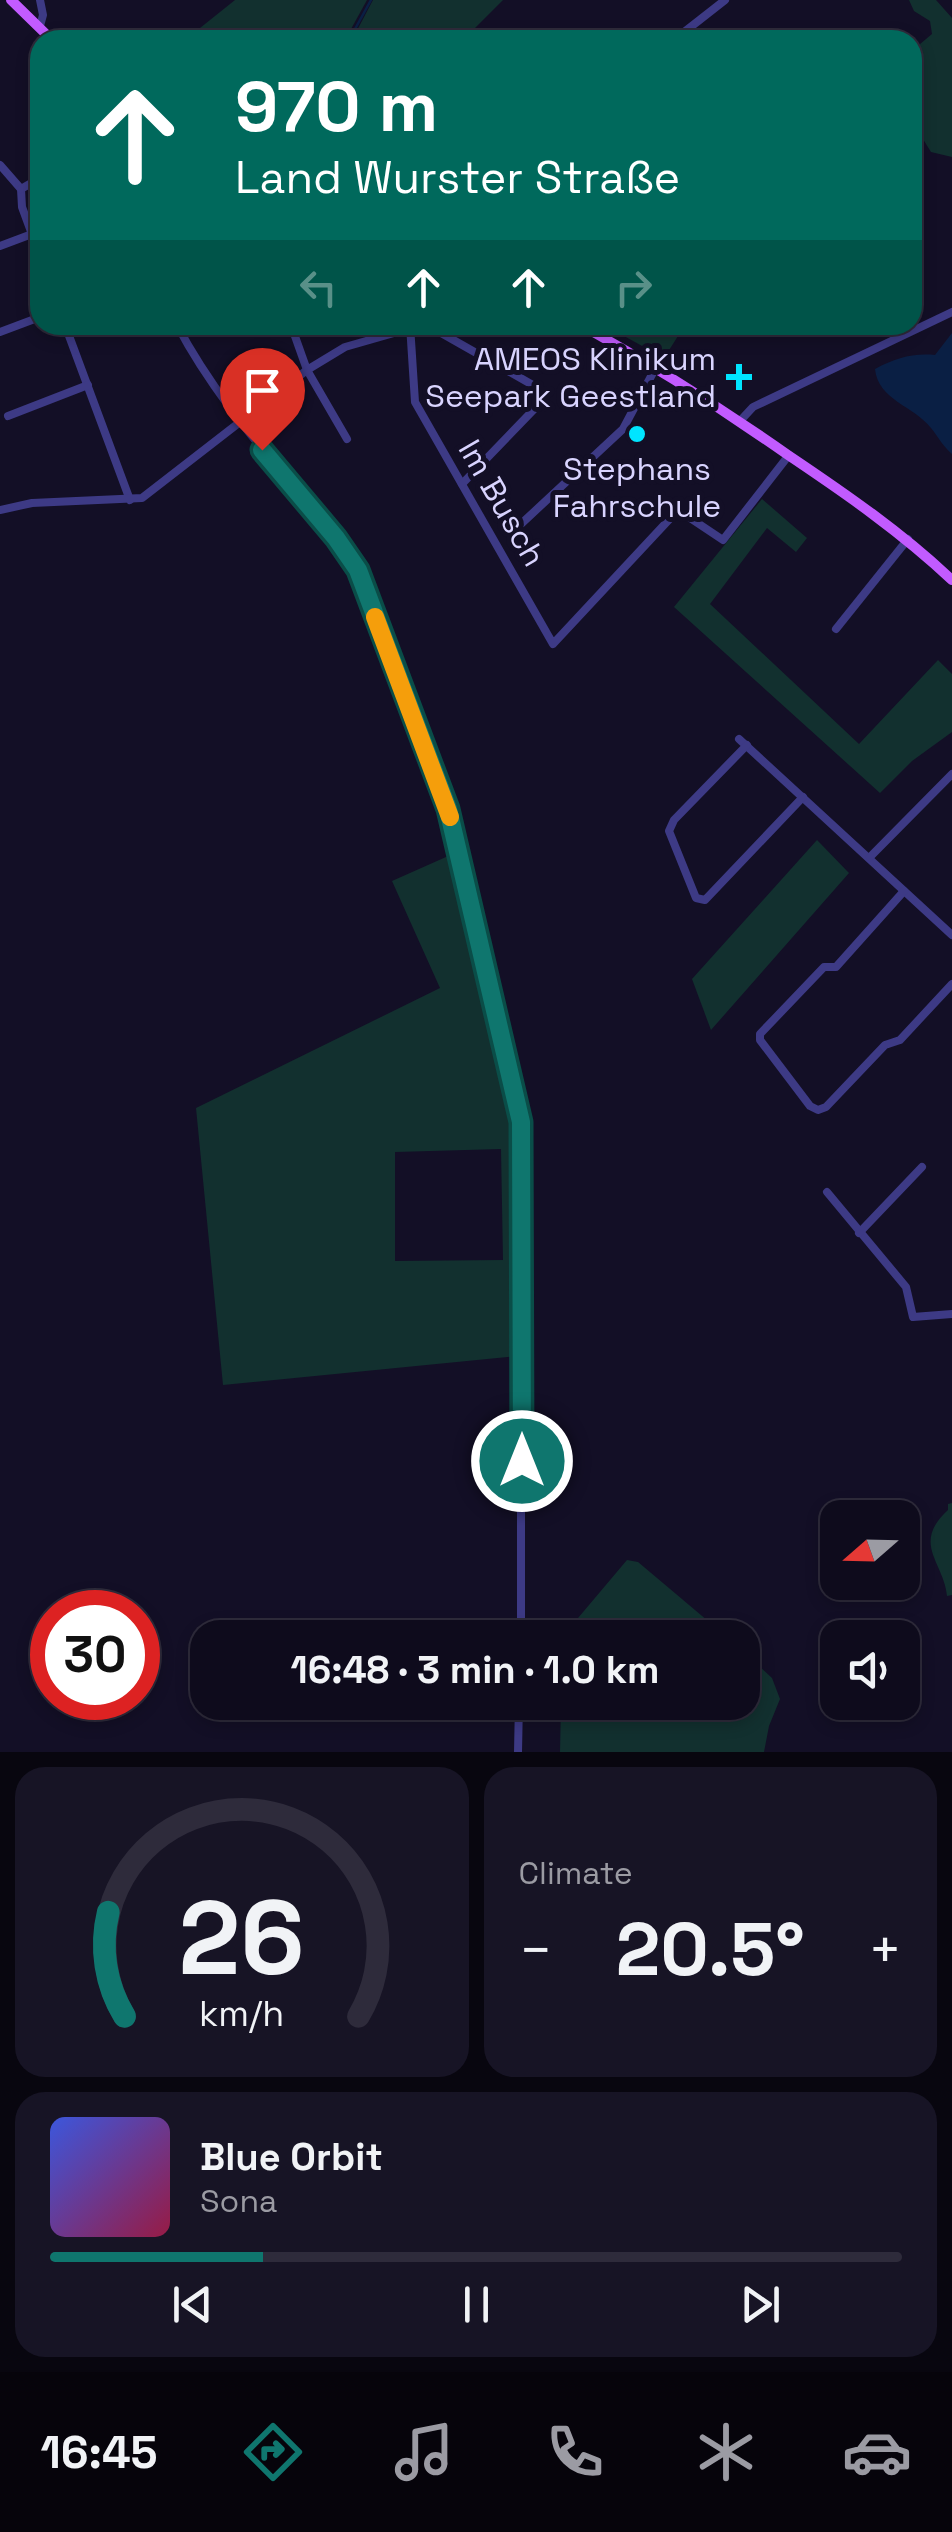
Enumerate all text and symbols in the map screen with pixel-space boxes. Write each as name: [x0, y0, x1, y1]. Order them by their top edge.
text: 970 m: [235, 62, 438, 151]
icon: ahead: [70, 70, 200, 200]
text: Land Wurster Straße: [235, 149, 680, 206]
icon: left: [291, 260, 346, 315]
icon: ahead: [396, 260, 451, 315]
icon: ahead: [501, 260, 556, 315]
icon: right: [606, 260, 661, 315]
place label: AMEOS Klinikum Seepark Geestland: [425, 339, 716, 416]
pin: [220, 348, 305, 451]
icon: arrive: [235, 363, 290, 418]
marker: AMEOS Klinikum Seepark Geestland: [726, 364, 752, 390]
marker: Stephans Fahrschule: [626, 423, 648, 445]
street label: Im Busch: [450, 432, 554, 574]
place label: Stephans Fahrschule: [553, 449, 721, 526]
position arrow: [470, 1409, 574, 1513]
north arrow: [820, 1500, 920, 1600]
map controls: [820, 1500, 920, 1720]
speed limit sign: 30: [30, 1590, 160, 1720]
button: sound: [820, 1620, 920, 1720]
text: 16:48 · 3 min · 1.0 km: [290, 1646, 660, 1694]
text: Climate: [519, 1853, 633, 1893]
text: 26: [179, 1872, 305, 2004]
text: 20.5°: [616, 1901, 805, 1997]
text: −: [519, 1915, 553, 1985]
text: +: [868, 1915, 902, 1985]
text: km/h: [199, 1991, 284, 2036]
text: Blue Orbit: [200, 2133, 383, 2181]
text: Sona: [200, 2181, 277, 2221]
icon: previous: [165, 2277, 220, 2332]
icon: pause: [449, 2277, 504, 2332]
icon: next: [733, 2277, 788, 2332]
icon: directions: [238, 2417, 308, 2487]
icon: music: [389, 2417, 459, 2487]
icon: phone: [540, 2417, 610, 2487]
icon: climate: [691, 2417, 761, 2487]
icon: car: [842, 2417, 912, 2487]
text: 16:45: [40, 2424, 158, 2481]

